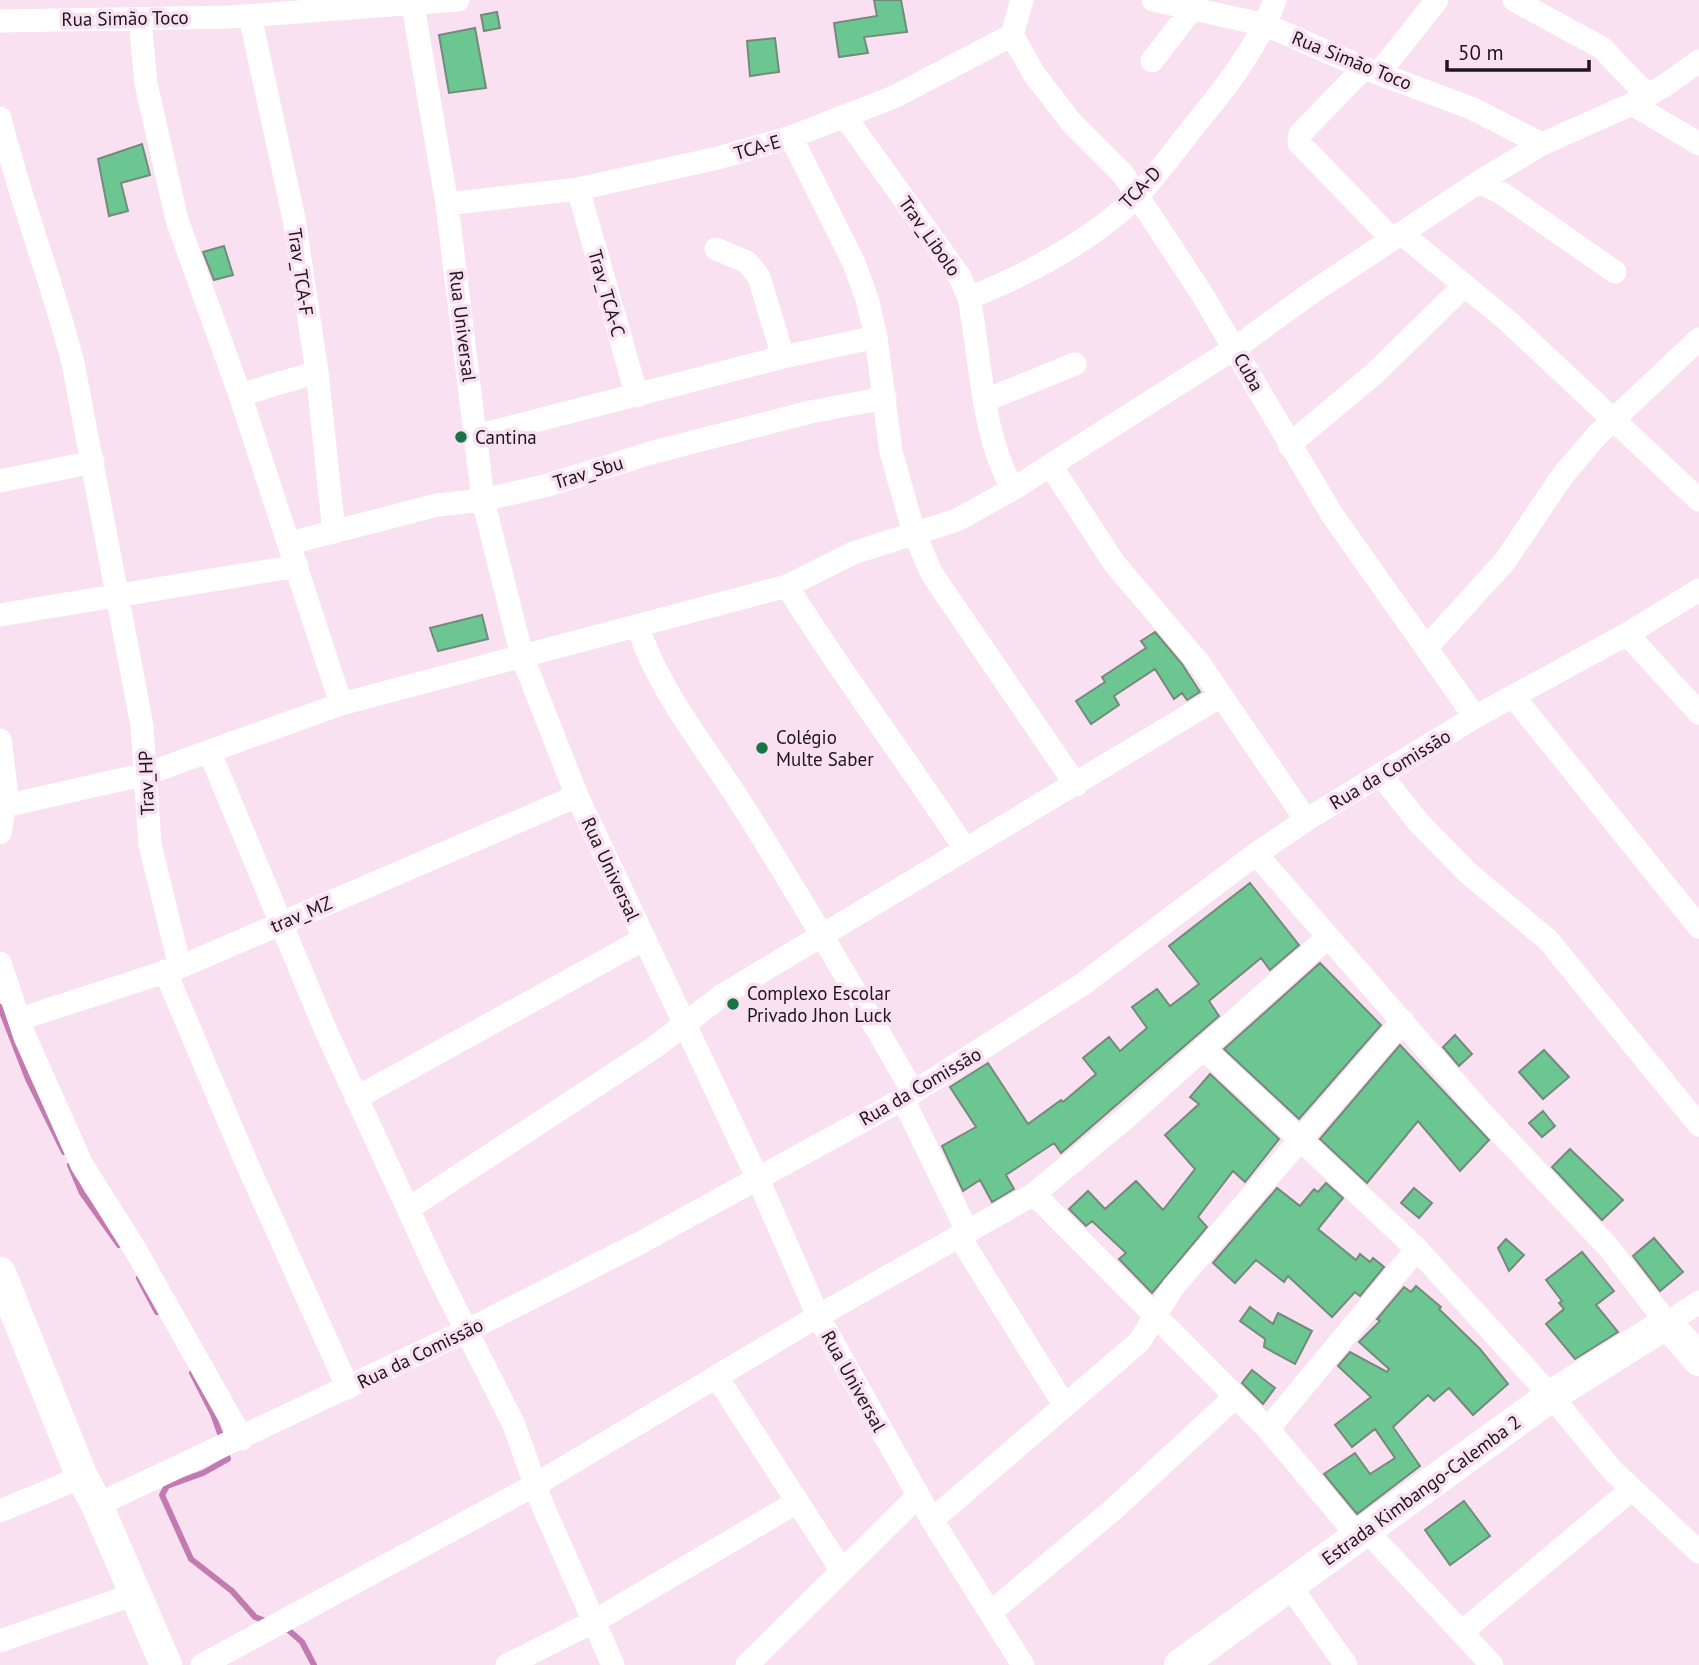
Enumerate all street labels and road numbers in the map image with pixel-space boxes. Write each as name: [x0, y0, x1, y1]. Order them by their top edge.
street label: Rua Simão Toco: [61, 5, 189, 31]
street label: Rua Simão Toco: [1289, 25, 1415, 95]
street label: TCA-E: [731, 129, 783, 165]
street label: TCA-D: [1114, 161, 1166, 213]
street label: Trav_Libolo: [894, 191, 966, 281]
street label: Trav_TCA-F: [283, 227, 319, 317]
street label: Trav_TCA-C: [583, 247, 631, 339]
street label: Rua Universal: [444, 269, 482, 383]
street label: Cuba: [1229, 348, 1269, 396]
street label: Trav_Sbu: [550, 450, 626, 494]
street label: Rua da Comissão: [1325, 723, 1455, 815]
street label: Trav_HP: [133, 750, 159, 816]
street label: Rua Universal: [577, 813, 646, 925]
street label: trav_MZ: [267, 890, 335, 938]
street label: Rua da Comissão: [855, 1041, 985, 1131]
street label: Rua da Comissão: [353, 1312, 487, 1394]
street label: Rua Universal: [816, 1326, 892, 1436]
street label: Estrada Kimbango-Calemba 2: [1317, 1410, 1525, 1570]

